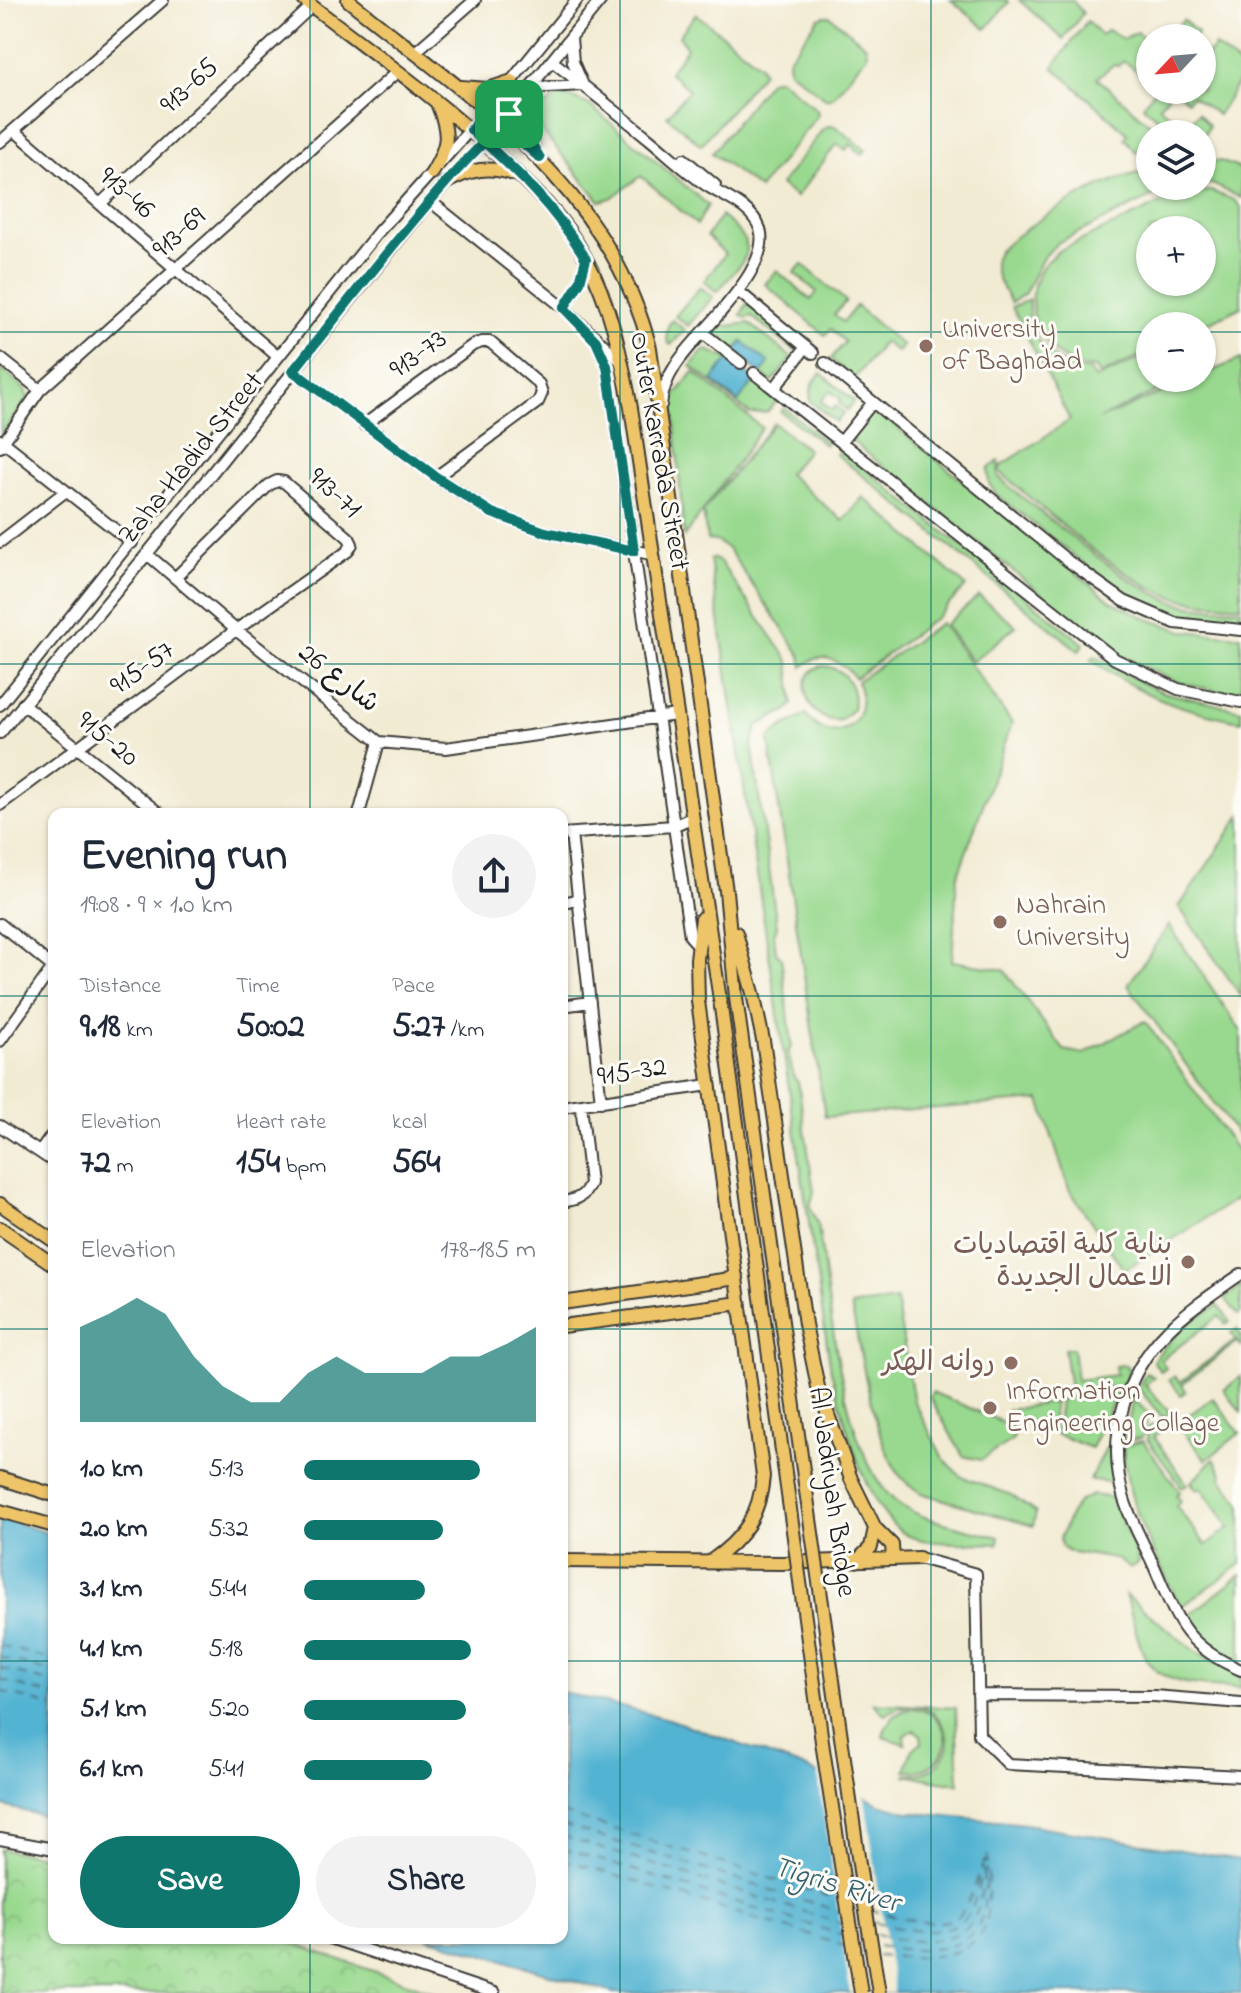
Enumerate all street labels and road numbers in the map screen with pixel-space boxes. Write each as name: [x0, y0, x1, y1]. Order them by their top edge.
street label: 913-65: [151, 49, 229, 125]
street label: 913-46: [89, 158, 163, 230]
street label: 913-69: [144, 198, 216, 269]
street label: 913-73: [382, 320, 456, 390]
street label: Outer Karrada Street: [617, 328, 699, 574]
street label: Zaha Hadid Street: [109, 364, 275, 554]
street label: 913-71: [298, 459, 370, 529]
street label: 915-57: [102, 631, 184, 707]
street label: شارع 26: [288, 634, 388, 724]
street label: 915-20: [67, 702, 147, 778]
street label: 915-32: [595, 1047, 670, 1099]
street label: Al Jadriyah Bridge: [796, 1384, 866, 1600]

